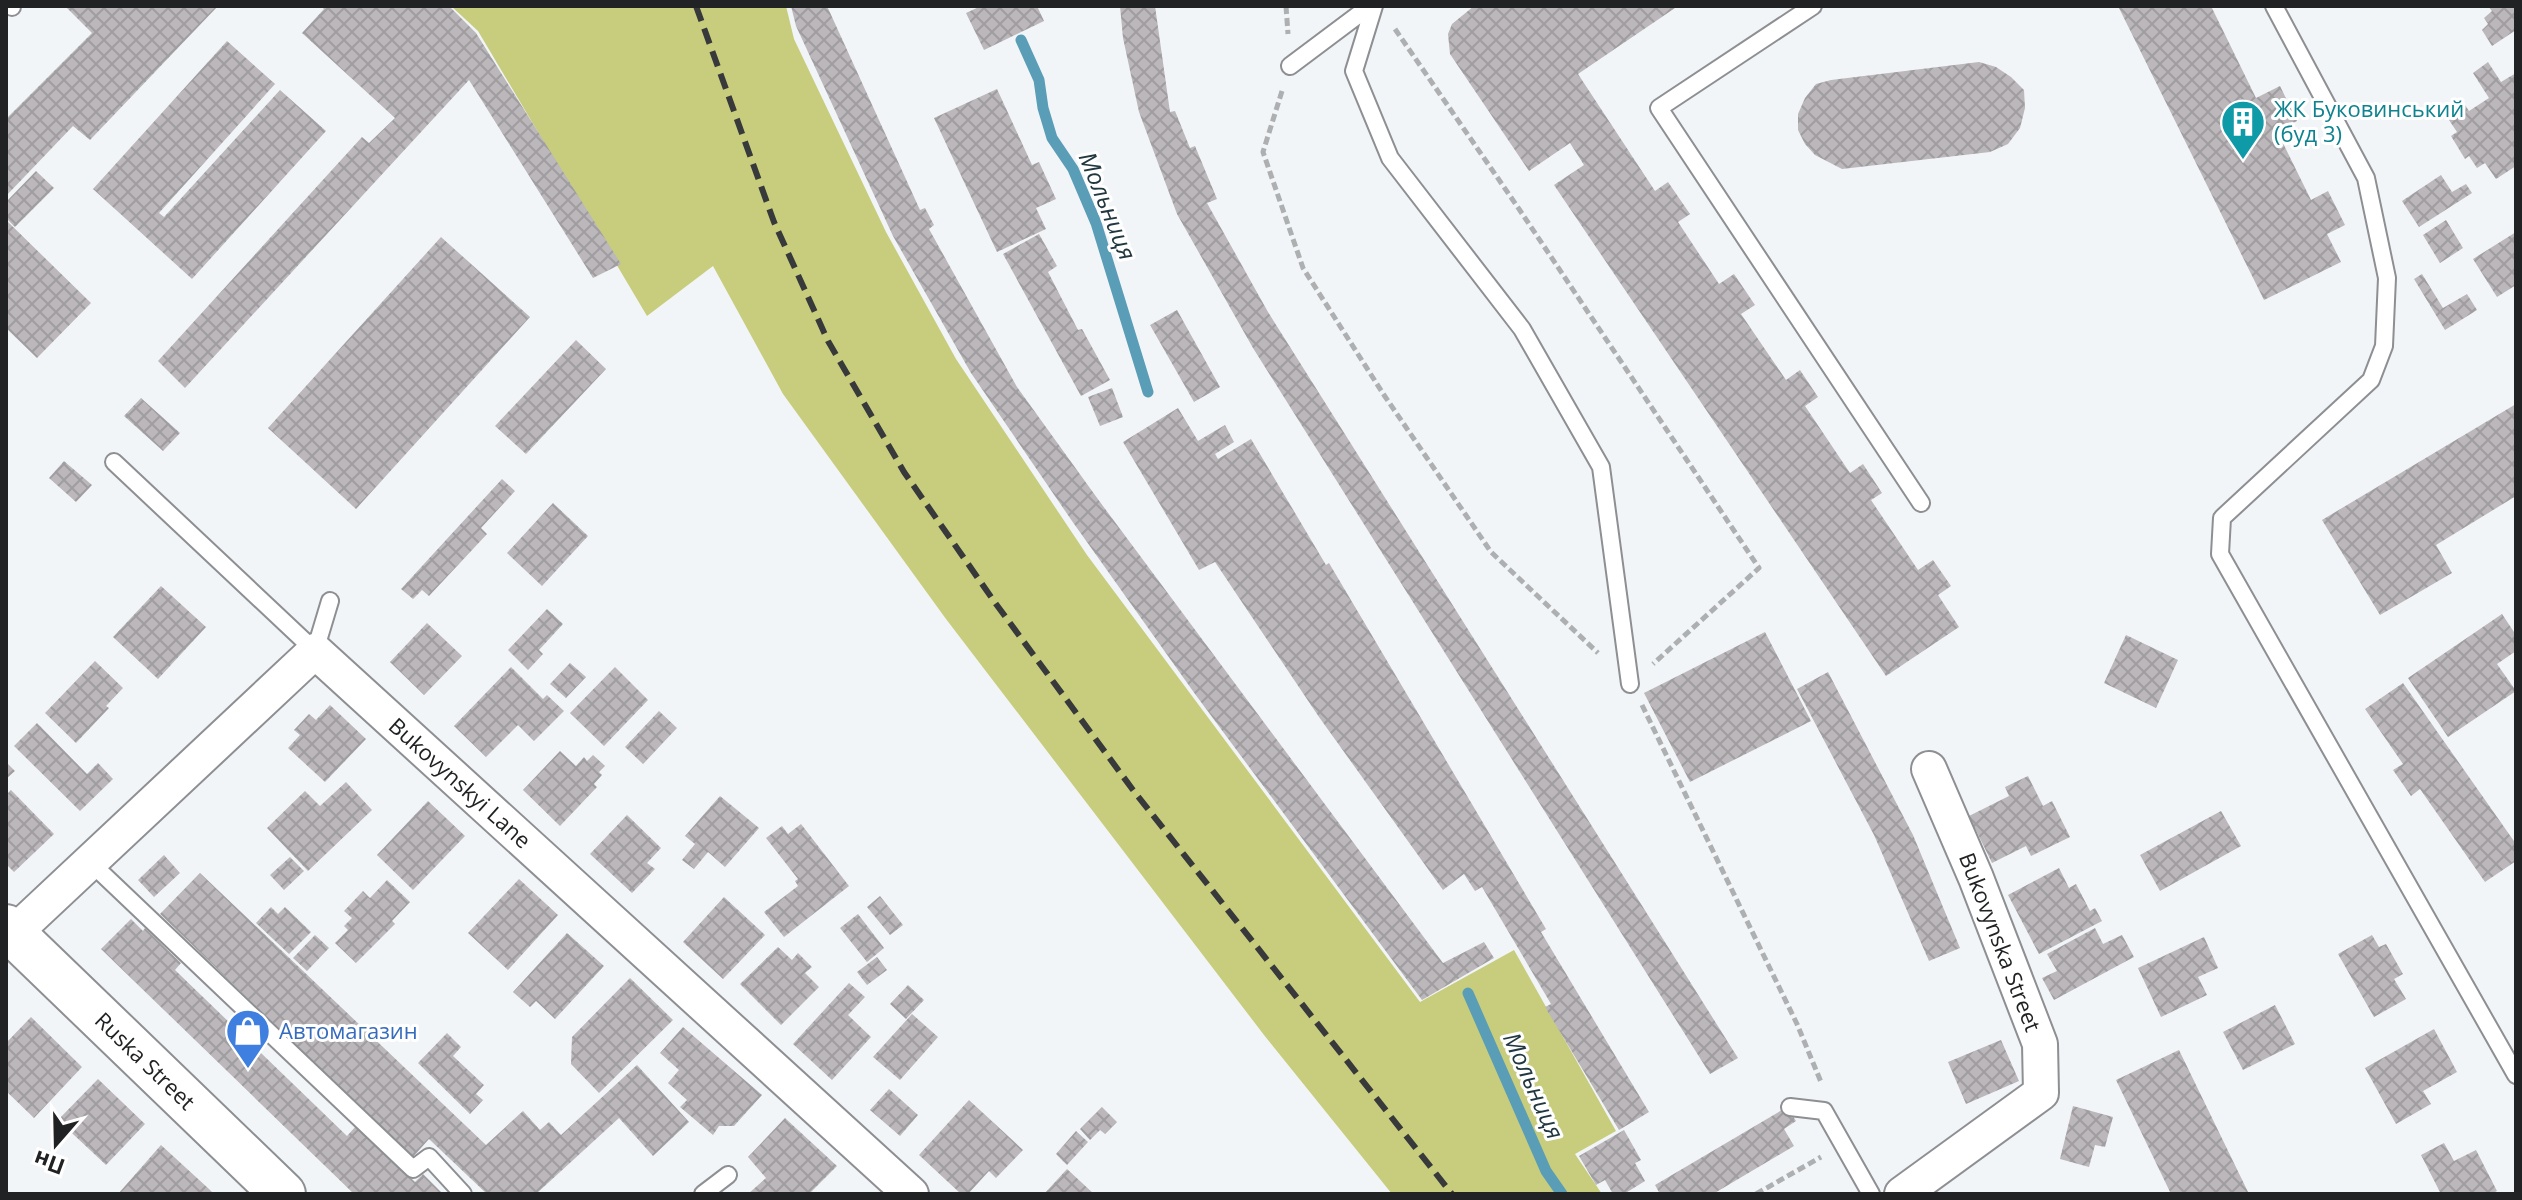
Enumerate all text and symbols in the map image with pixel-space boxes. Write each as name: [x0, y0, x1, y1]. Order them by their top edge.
place label: ЖК Буковинський (буд 3): [2274, 93, 2464, 148]
building icon: ЖК Буковинський (буд 3): [2219, 98, 2267, 161]
water label: Мольниця: [1072, 146, 1145, 264]
street label: Bukovynskyi Lane: [383, 710, 538, 854]
street label: Bukovynska Street: [1953, 848, 2049, 1036]
street label: Ruska Street: [89, 1005, 202, 1116]
shop icon: Автомагазин: [224, 1007, 272, 1070]
place label: Автомагазин: [279, 1015, 418, 1045]
water label: Мольниця: [1496, 1027, 1573, 1144]
north arrow: [16, 1104, 96, 1184]
text: Пн: [29, 1144, 68, 1183]

